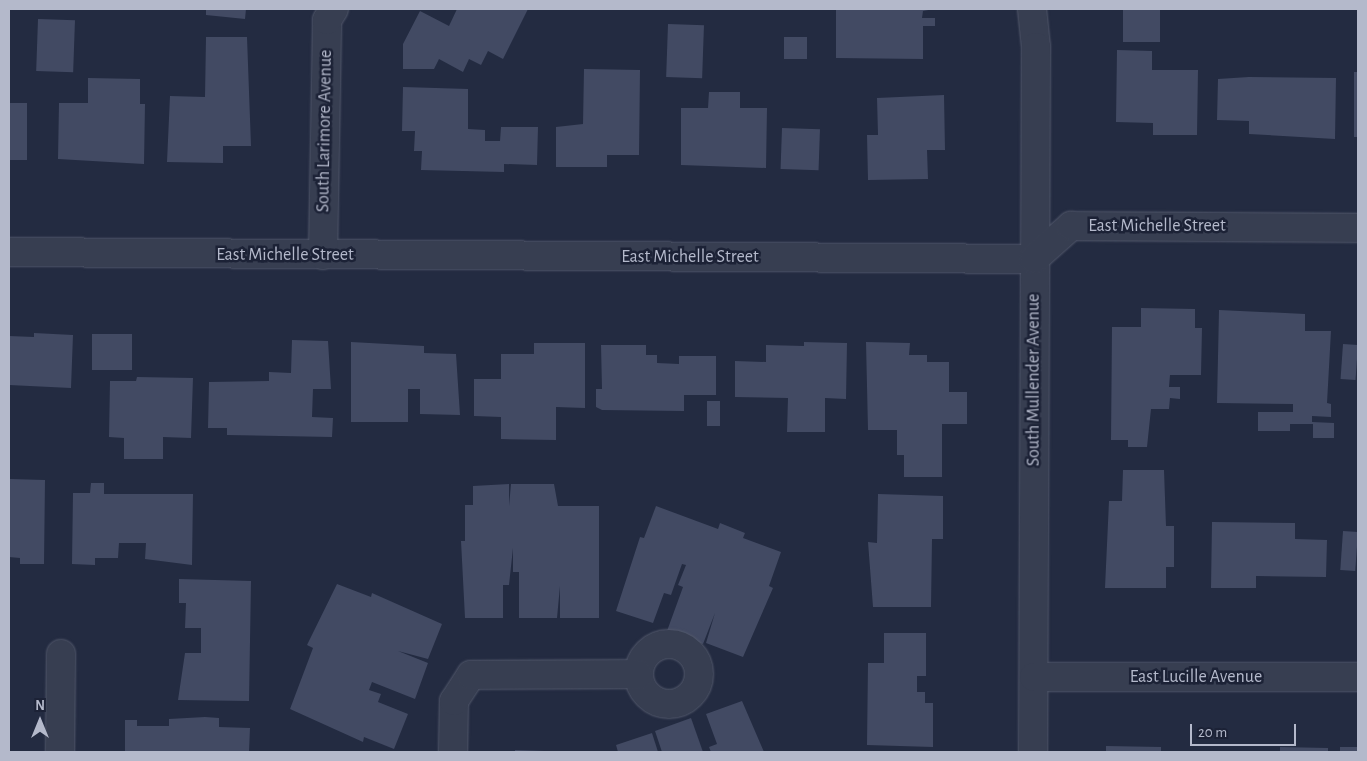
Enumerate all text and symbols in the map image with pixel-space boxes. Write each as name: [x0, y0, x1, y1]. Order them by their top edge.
street label: South Larimore Avenue: [313, 50, 337, 212]
street label: East Michelle Street: [1088, 215, 1226, 237]
street label: East Michelle Street: [216, 244, 354, 266]
street label: East Michelle Street: [621, 246, 759, 268]
street label: South Mullender Avenue: [1023, 294, 1045, 466]
street label: East Lucille Avenue: [1130, 666, 1262, 688]
north arrow: [15, 696, 65, 746]
text: N: [35, 699, 45, 713]
scale bar: [1192, 714, 1298, 746]
text: 20 m: [1198, 725, 1227, 740]

